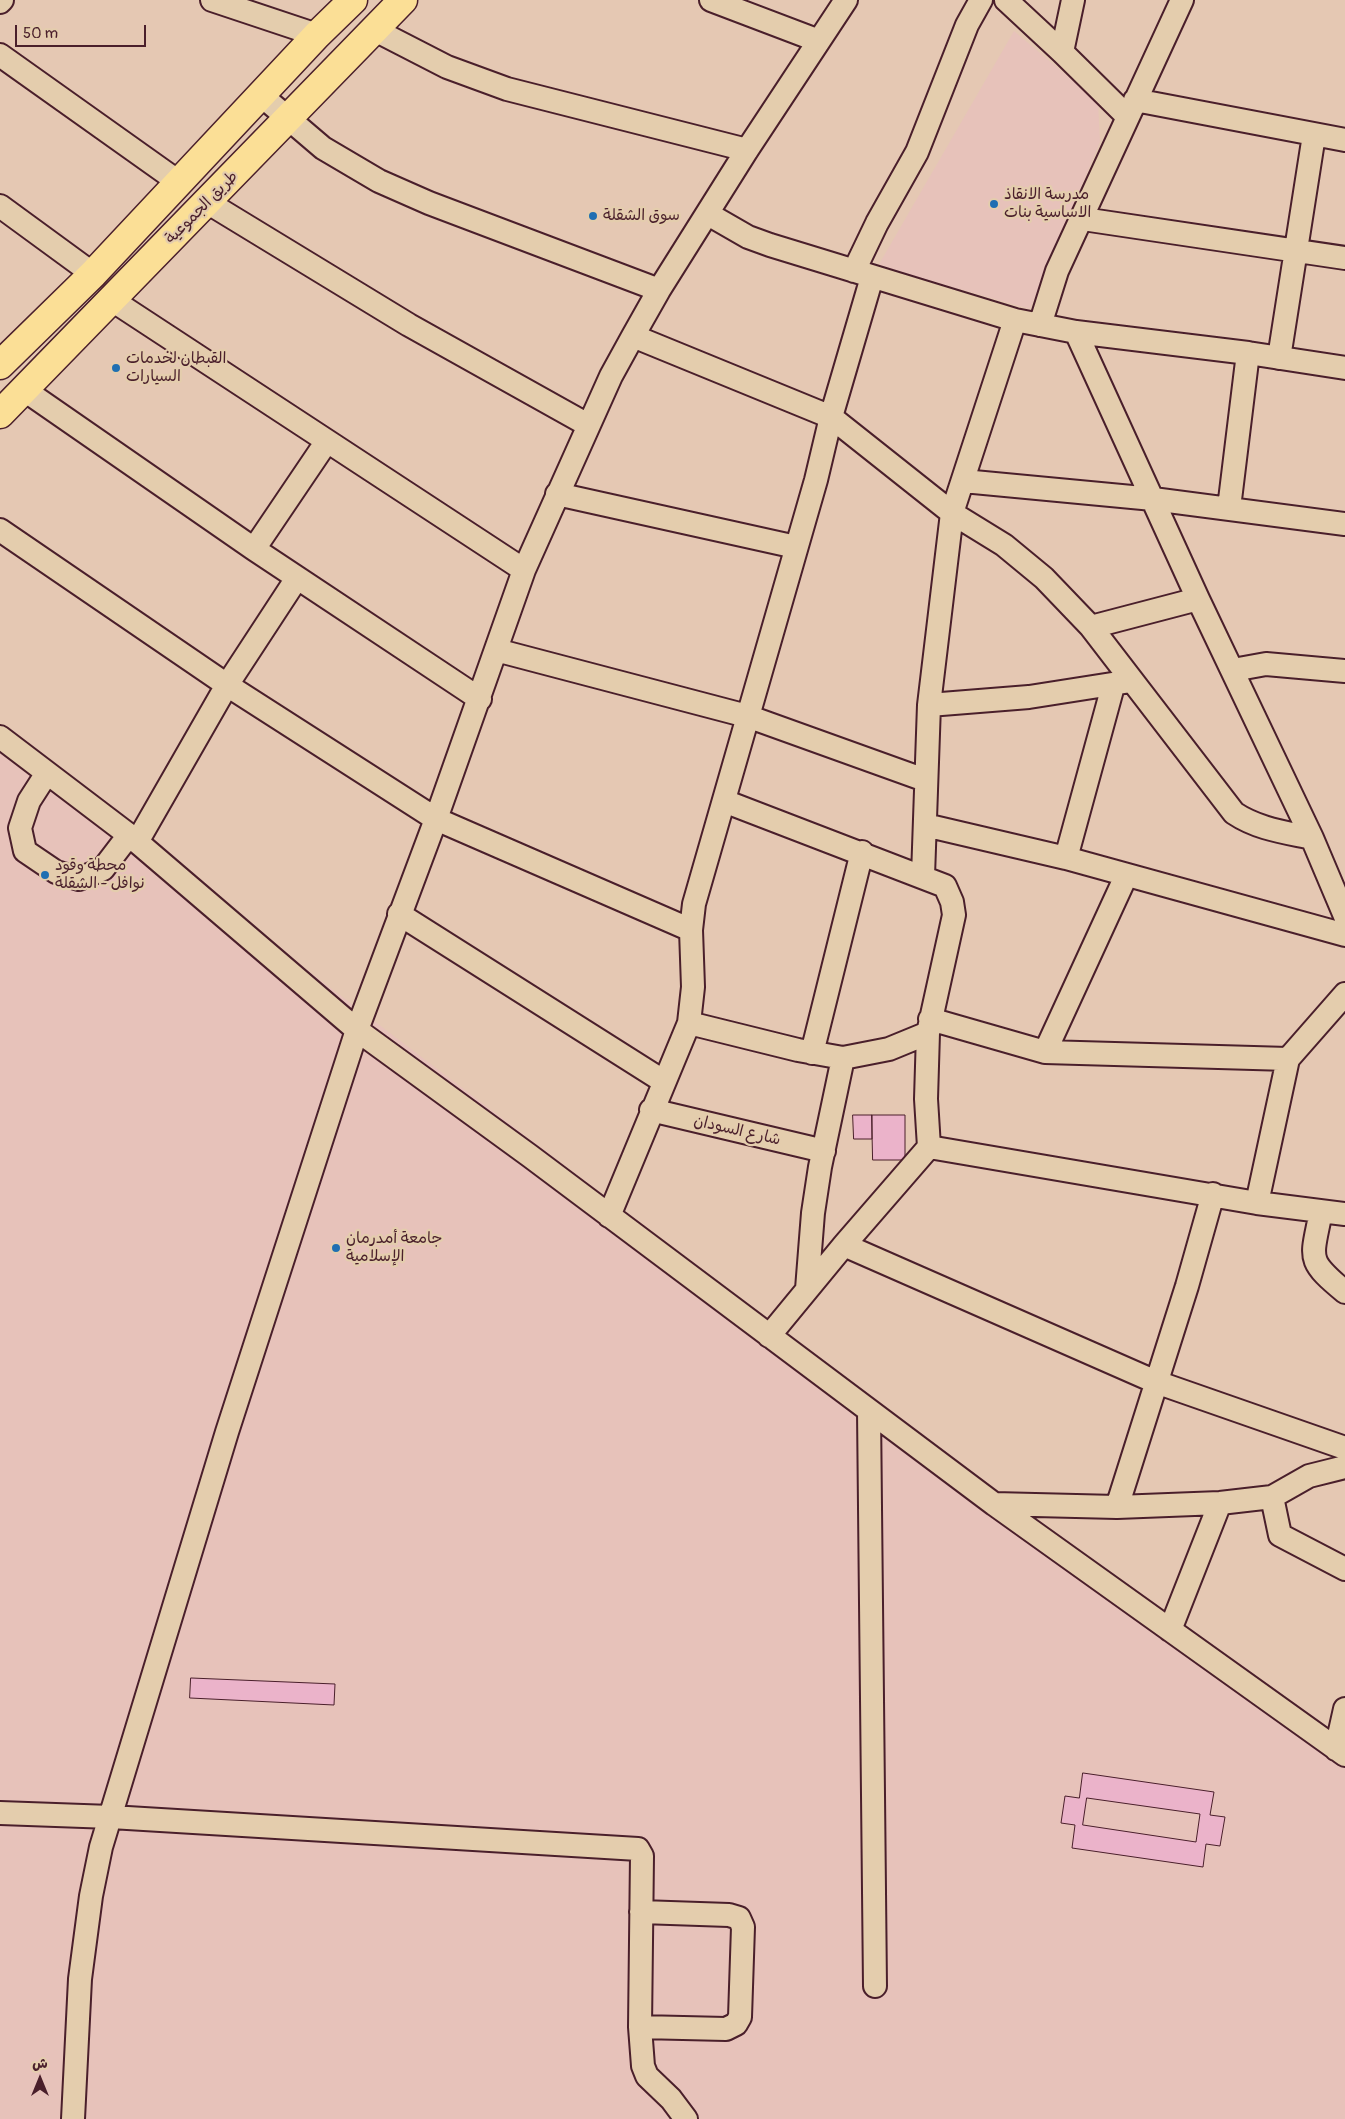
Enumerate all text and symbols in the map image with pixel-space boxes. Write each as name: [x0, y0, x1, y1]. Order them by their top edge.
scale bar: [18, 15, 149, 47]
text: 50 m: [23, 24, 58, 43]
street label: طريق الجموعية: [162, 168, 242, 248]
place label: مدرسة الانقاذ الاساسية بنات: [1004, 185, 1091, 223]
marker: مدرسة الانقاذ الاساسية بنات: [988, 198, 1000, 210]
place label: سوق الشقلة: [603, 206, 680, 226]
marker: سوق الشقلة: [587, 210, 599, 222]
place label: القبطان لخدمات السيارات: [126, 349, 226, 387]
marker: القبطان لخدمات السيارات: [110, 362, 122, 374]
place label: محطة وقود نوافل - الشقلة: [55, 856, 145, 894]
marker: محطة وقود نوافل - الشقلة: [39, 869, 51, 881]
street label: شارع السودان: [692, 1112, 782, 1150]
place label: جامعة أمدرمان الإسلامية: [346, 1229, 442, 1267]
marker: جامعة أمدرمان الإسلامية: [330, 1242, 342, 1254]
north arrow: [15, 2054, 65, 2104]
text: ش: [32, 2055, 48, 2072]

